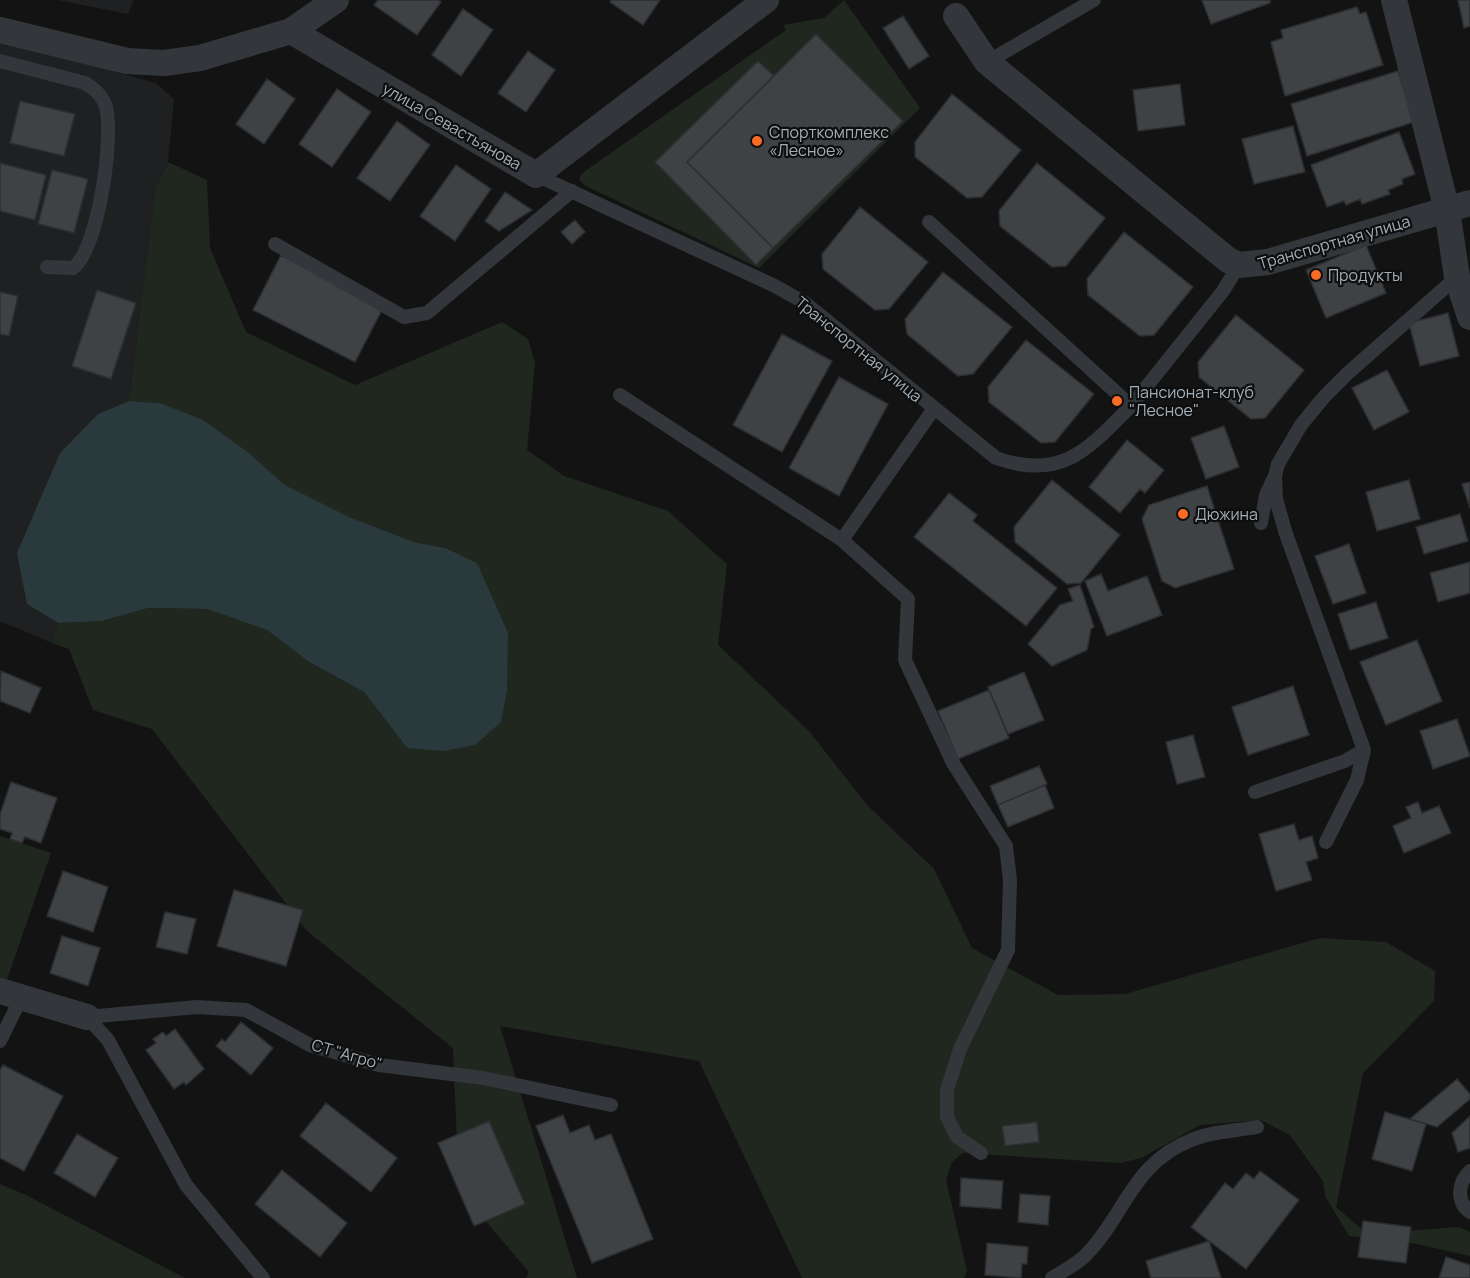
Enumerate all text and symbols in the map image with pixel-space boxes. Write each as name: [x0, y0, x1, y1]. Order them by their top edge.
street label: улица Севастьянова: [378, 77, 526, 175]
place label: Спорткомплекс «Лесное»: [769, 121, 889, 161]
marker: Спорткомплекс «Лесное»: [750, 134, 764, 148]
street label: Транспортная улица: [1255, 210, 1413, 274]
place label: Продукты: [1328, 264, 1403, 286]
marker: Продукты: [1309, 268, 1323, 282]
street label: Транспортная улица: [791, 291, 927, 407]
place label: Пансионат-клуб "Лесное": [1129, 381, 1254, 421]
marker: Пансионат-клуб "Лесное": [1110, 394, 1124, 408]
place label: Дюжина: [1195, 503, 1258, 525]
marker: Дюжина: [1176, 507, 1190, 521]
street label: СТ "Агро": [309, 1033, 385, 1075]

